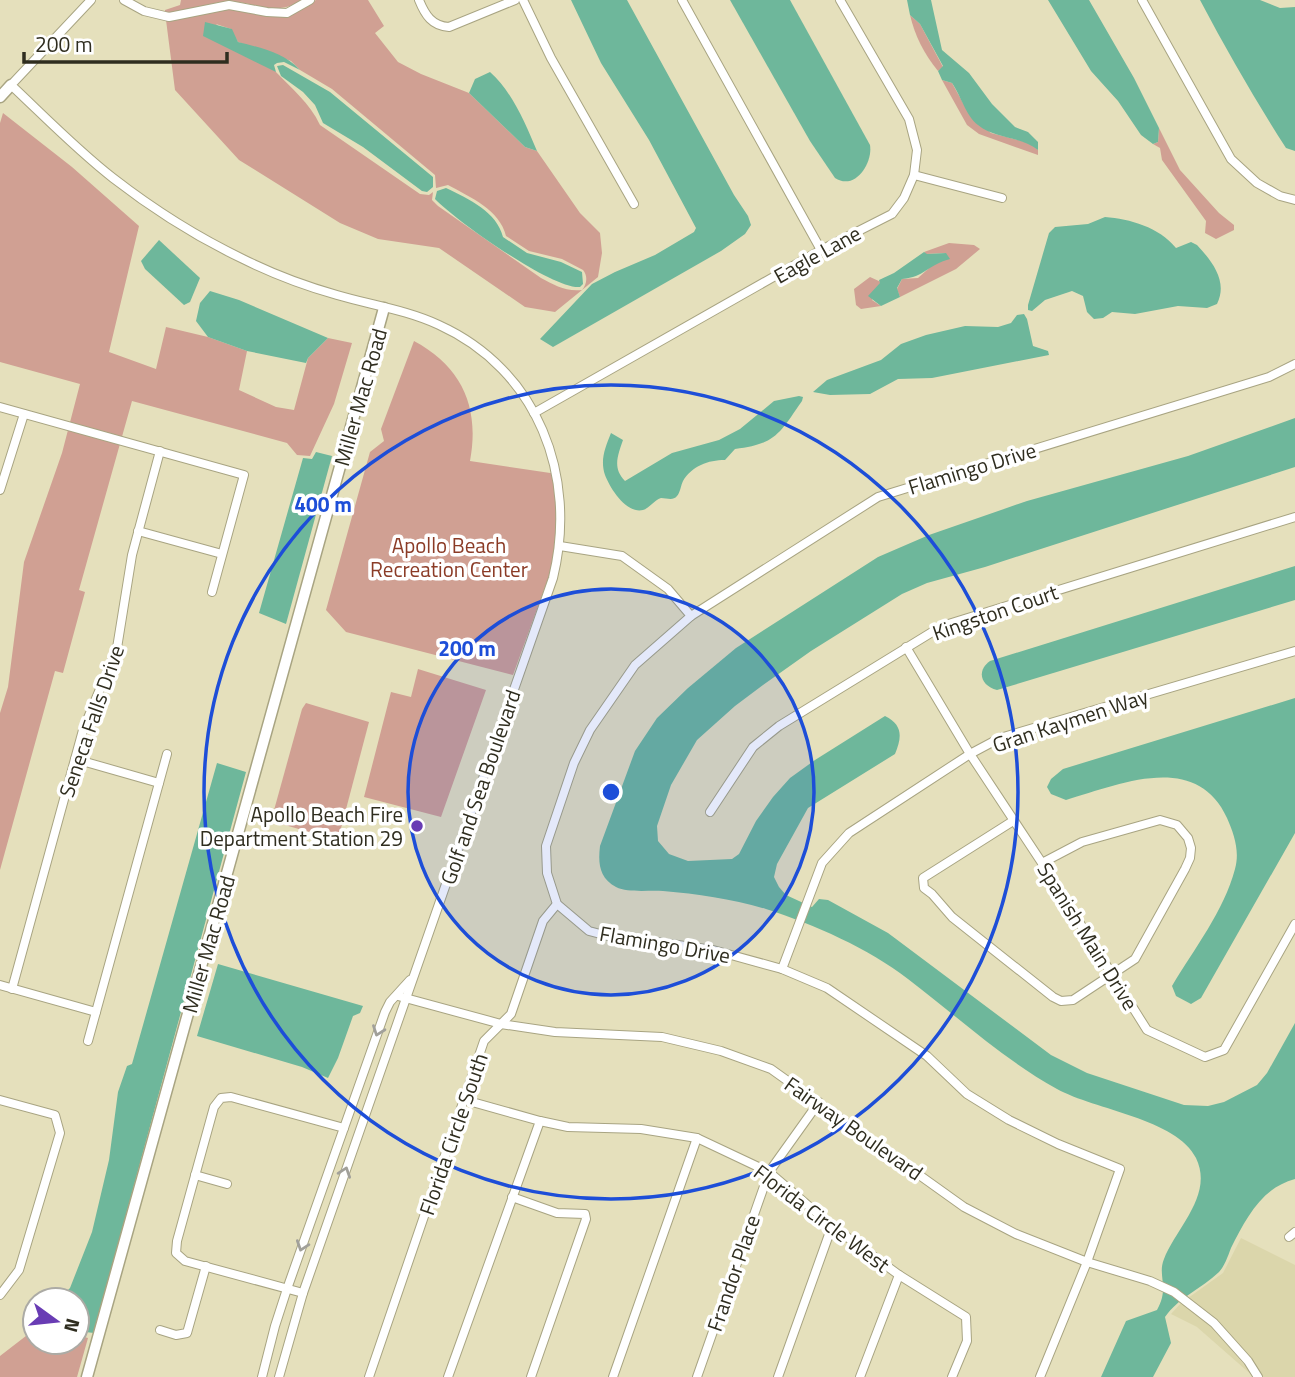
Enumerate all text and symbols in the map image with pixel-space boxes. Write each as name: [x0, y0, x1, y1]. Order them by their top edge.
scale bar: [24, 21, 228, 65]
text: 200 m: [35, 28, 92, 60]
street label: Eagle Lane: [767, 217, 867, 291]
street label: Miller Mac Road: [325, 324, 395, 470]
street label: Flamingo Drive: [904, 433, 1040, 503]
text: 400 m: [294, 488, 352, 520]
park label: Apollo Beach Recreation Center: [370, 529, 528, 585]
street label: Kingston Court: [928, 575, 1063, 648]
text: 200 m: [438, 632, 496, 664]
street label: Seneca Falls Drive: [50, 641, 132, 801]
street label: Gran Kaymen Way: [988, 680, 1152, 760]
street label: Golf and Sea Boulevard: [432, 685, 528, 889]
centre of rings: [599, 780, 623, 804]
place label: Apollo Beach Fire Department Station 29: [200, 798, 403, 854]
marker: Apollo Beach Fire Department Station 29: [409, 818, 425, 834]
street label: Spanish Main Drive: [1030, 856, 1146, 1016]
street label: Miller Mac Road: [173, 871, 243, 1017]
street label: Flamingo Drive: [597, 917, 733, 971]
one-way arrow: [372, 1025, 386, 1037]
street label: Florida Circle South: [410, 1049, 496, 1219]
street label: Fairway Boulevard: [778, 1068, 930, 1188]
street label: Florida Circle West: [747, 1156, 897, 1280]
one-way arrow: [337, 1167, 351, 1179]
street label: Frandor Place: [698, 1210, 768, 1336]
one-way arrow: [296, 1239, 310, 1252]
north arrow: [21, 1286, 91, 1356]
text: N: [57, 1315, 89, 1336]

